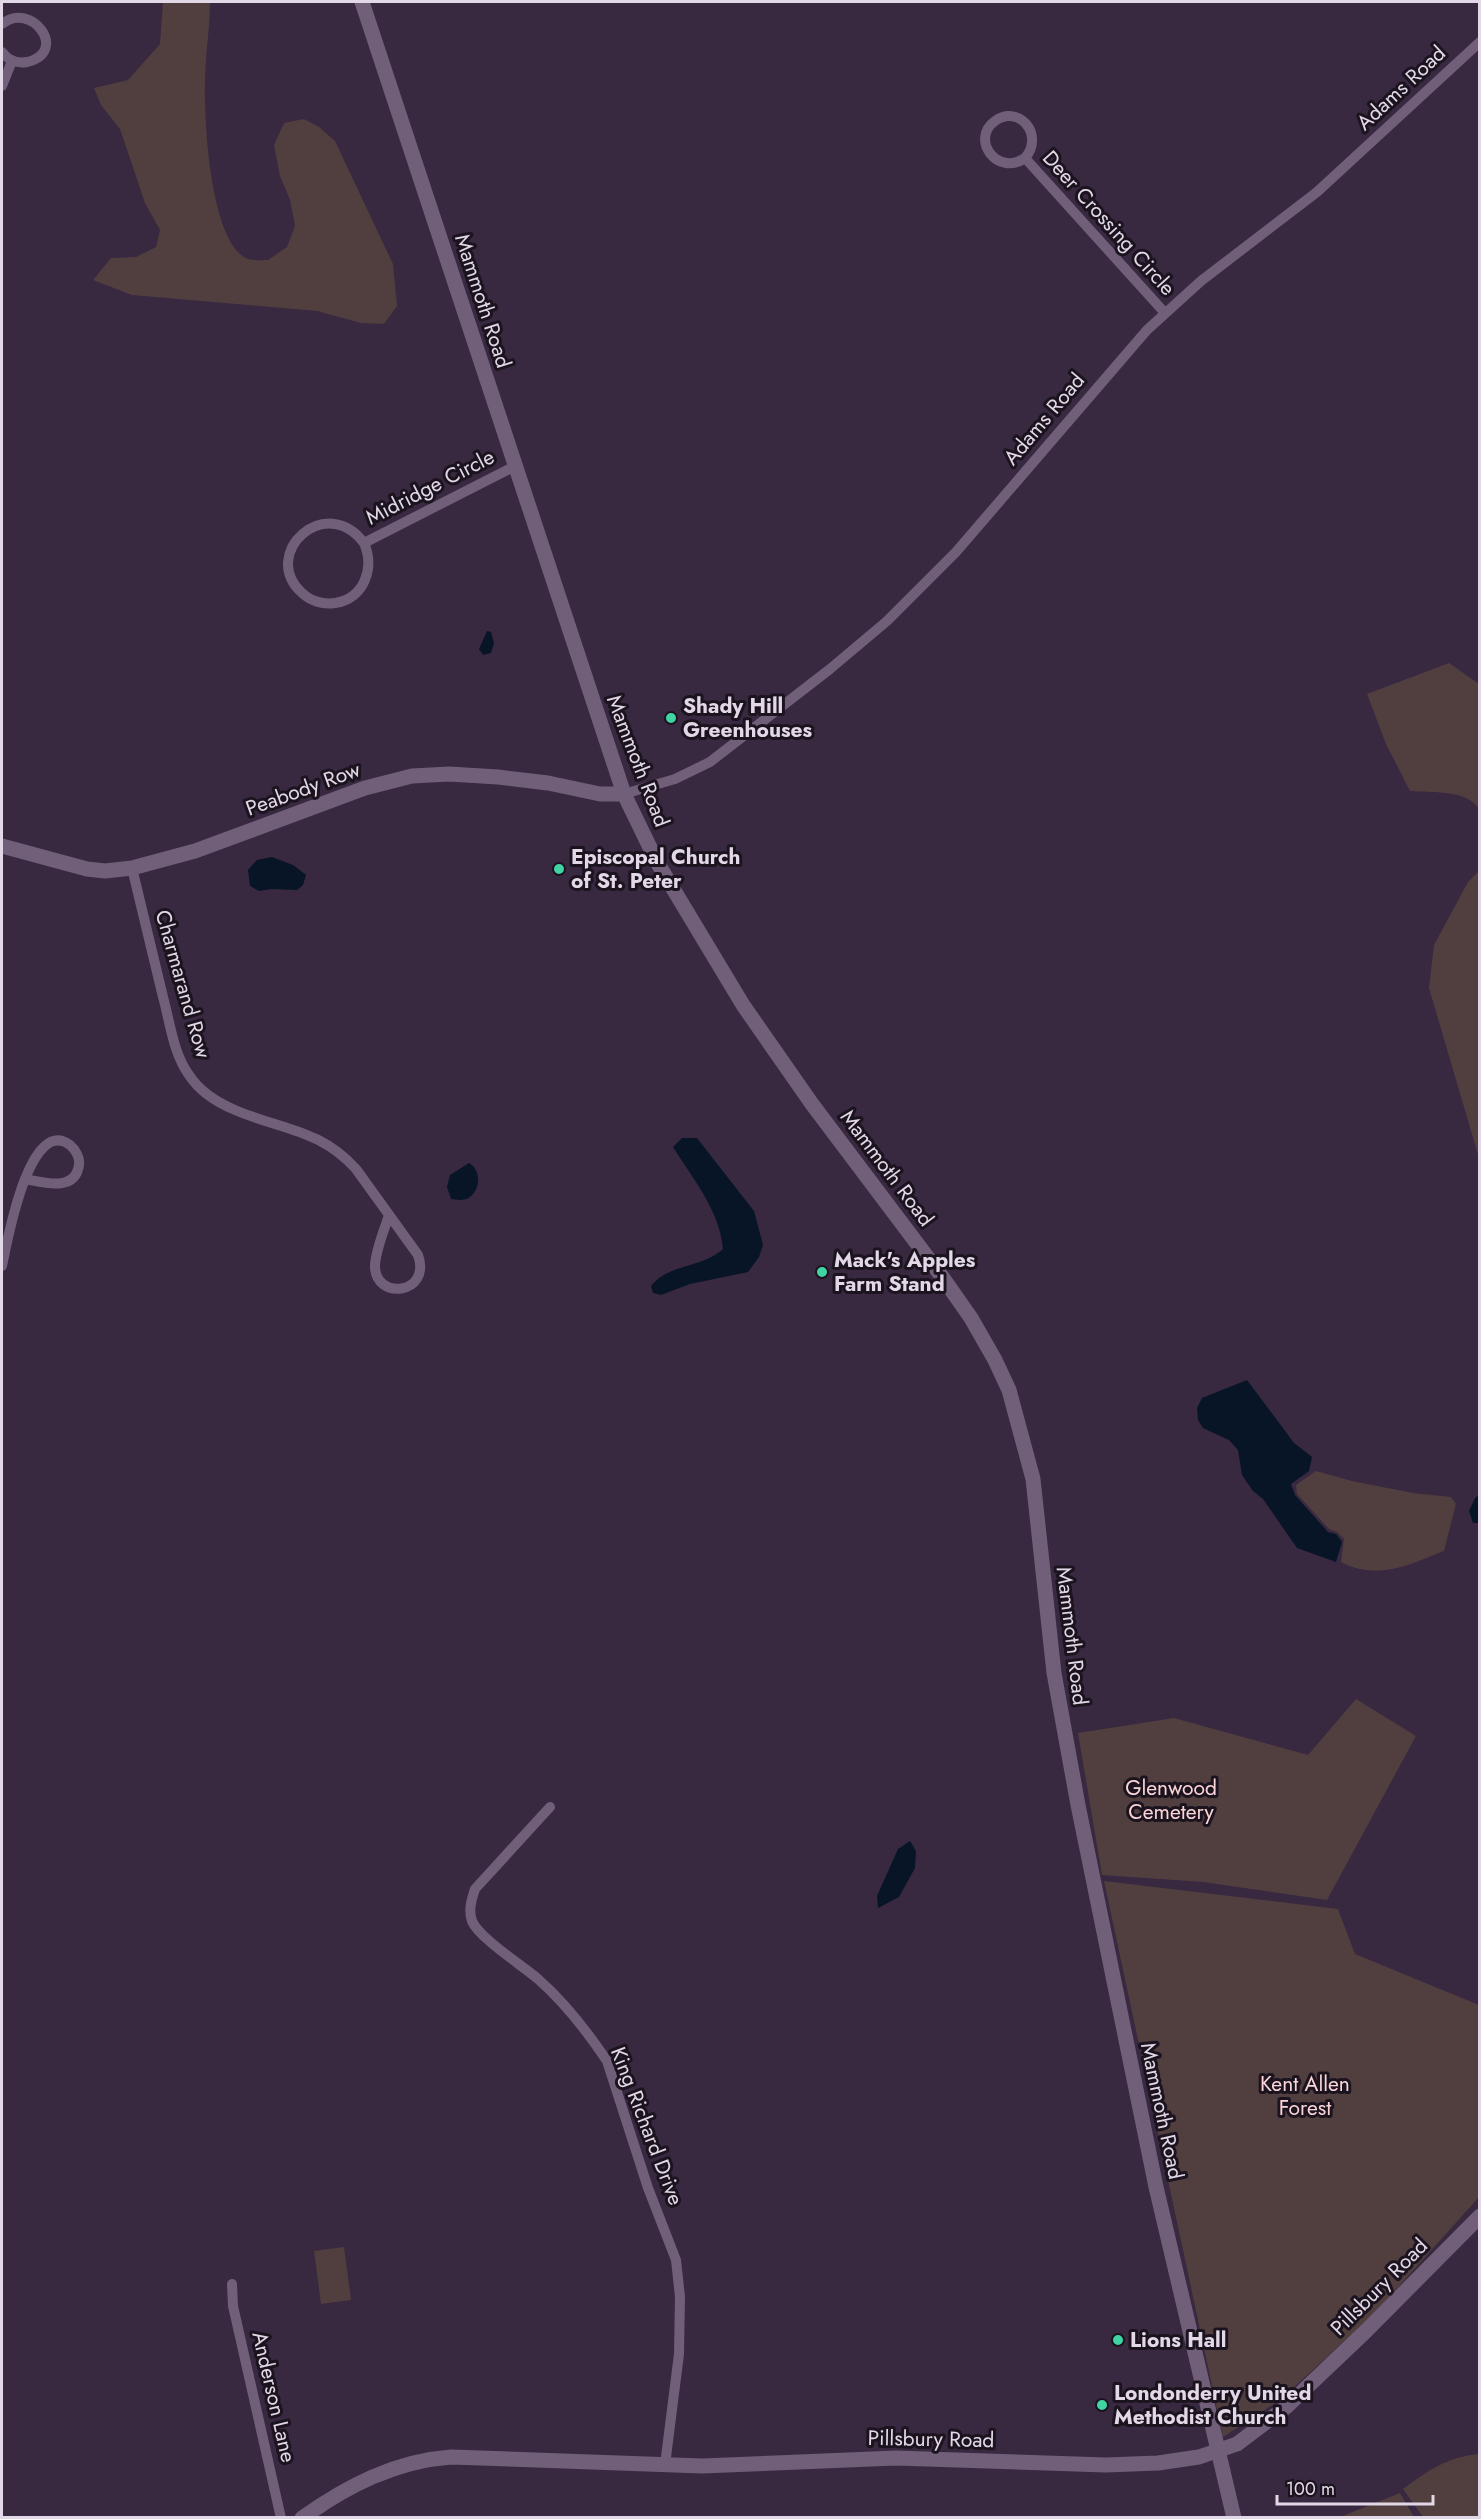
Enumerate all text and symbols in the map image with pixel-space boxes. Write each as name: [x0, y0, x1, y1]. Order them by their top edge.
street label: Adams Road: [1350, 39, 1452, 137]
street label: Deer Crossing Circle: [1036, 144, 1183, 302]
street label: Mammoth Road: [447, 230, 519, 372]
street label: Adams Road: [996, 366, 1092, 472]
street label: Midridge Circle: [361, 442, 500, 532]
street label: Mammoth Road: [599, 691, 677, 831]
place label: Shady Hill Greenhouses: [683, 691, 813, 745]
marker: Shady Hill Greenhouses: [664, 711, 678, 725]
street label: Peabody Row: [242, 754, 365, 824]
place label: Episcopal Church of St. Peter: [571, 842, 740, 896]
marker: Episcopal Church of St. Peter: [552, 862, 566, 876]
street label: Charmarand Row: [147, 906, 219, 1062]
street label: Mammoth Road: [833, 1103, 941, 1233]
place label: Mack's Apples Farm Stand: [834, 1245, 976, 1299]
marker: Mack's Apples Farm Stand: [815, 1265, 829, 1279]
street label: Mammoth Road: [1049, 1565, 1095, 1707]
park label: Glenwood Cemetery: [1125, 1773, 1217, 1827]
street label: Mammoth Road: [1133, 2040, 1191, 2182]
street label: King Richard Drive: [603, 2043, 691, 2210]
park label: Kent Allen Forest: [1260, 2069, 1350, 2123]
street label: Pillsbury Road: [1324, 2232, 1434, 2342]
place label: Lions Hall: [1130, 2325, 1226, 2355]
street label: Anderson Lane: [244, 2329, 304, 2466]
marker: Lions Hall: [1111, 2333, 1125, 2347]
place label: Londonderry United Methodist Church: [1114, 2378, 1311, 2432]
marker: Londonderry United Methodist Church: [1095, 2398, 1109, 2412]
street label: Pillsbury Road: [867, 2423, 995, 2455]
scale bar: [1277, 2468, 1433, 2506]
text: 100 m: [1286, 2476, 1335, 2502]

